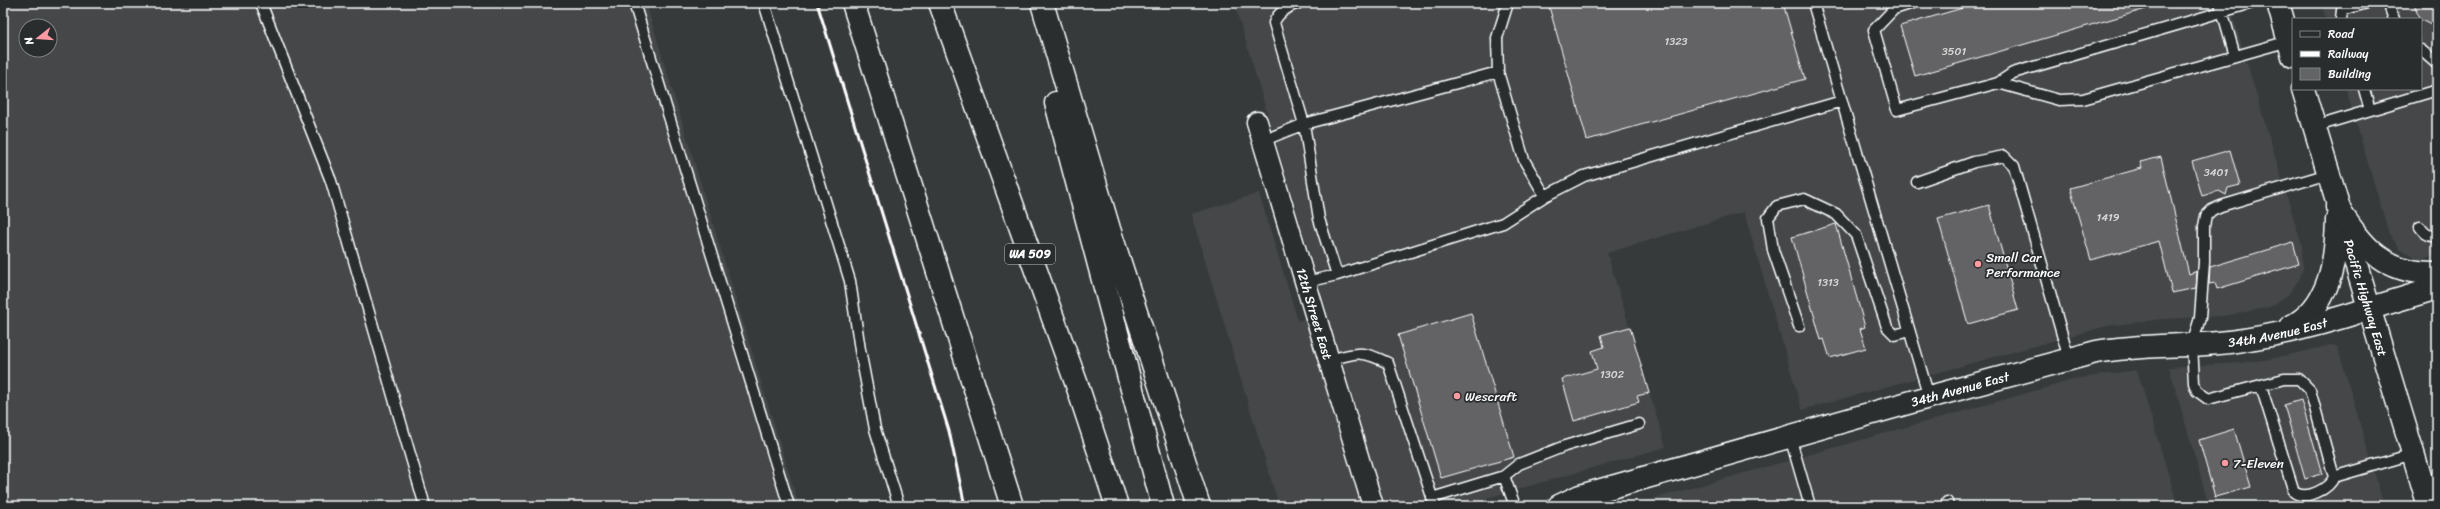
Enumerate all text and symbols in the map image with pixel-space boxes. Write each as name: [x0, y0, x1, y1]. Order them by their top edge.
north arrow: [18, 18, 58, 58]
legend: [2292, 18, 2422, 90]
text: Road: [2328, 23, 2355, 45]
house number: 1323: [1664, 32, 1688, 51]
text: N: [19, 34, 39, 48]
house number: 3501: [1942, 42, 1966, 61]
text: Railway: [2328, 43, 2369, 65]
text: Building: [2328, 63, 2371, 85]
house number: 3401: [2204, 163, 2229, 182]
house number: 1419: [2096, 208, 2120, 227]
street label: Pacific Highway East: [2338, 236, 2395, 359]
road number: WA 509: [1005, 244, 1055, 264]
place label: Small Car Performance: [1986, 246, 2060, 284]
marker: Small Car Performance: [1973, 259, 1983, 269]
street label: 12th Street East: [1290, 265, 1340, 363]
house number: 1313: [1817, 273, 1839, 292]
street label: 34th Avenue East: [2227, 310, 2331, 354]
street label: 34th Avenue East: [1908, 364, 2012, 413]
house number: 1302: [1600, 365, 1625, 384]
place label: Wescraft: [1465, 385, 1517, 408]
marker: Wescraft: [1452, 391, 1462, 401]
place label: 7-Eleven: [2233, 452, 2284, 475]
marker: 7-Eleven: [2220, 458, 2230, 468]

